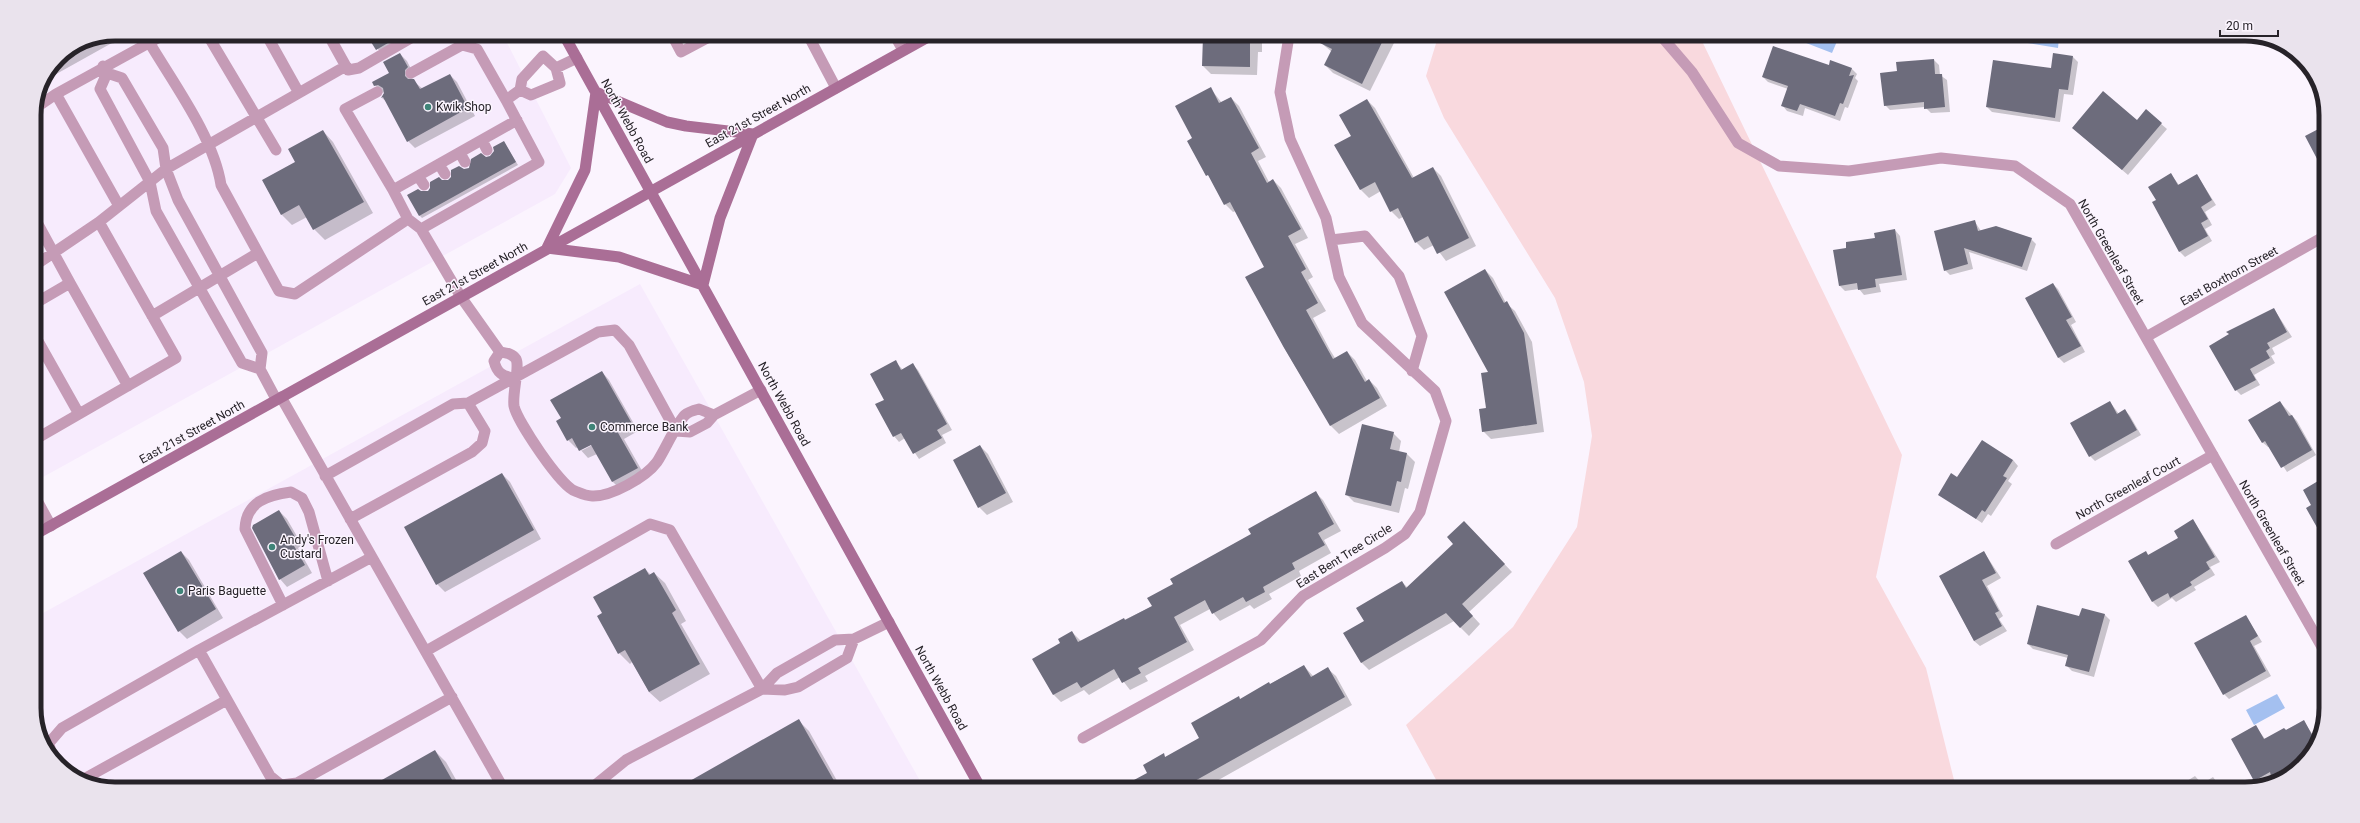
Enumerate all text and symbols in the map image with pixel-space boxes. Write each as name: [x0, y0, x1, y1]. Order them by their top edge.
scale bar: [2220, 12, 2278, 38]
text: 20 m: [2226, 19, 2253, 33]
street label: North Webb Road: [598, 76, 656, 166]
street label: East 21st Street North: [703, 81, 813, 151]
place label: Kwik Shop: [436, 100, 492, 114]
marker: Kwik Shop: [423, 102, 433, 112]
street label: North Greenleaf Street: [2075, 197, 2147, 307]
street label: East 21st Street North: [420, 239, 530, 309]
street label: East Boxthorn Street: [2178, 243, 2280, 309]
street label: North Webb Road: [755, 359, 813, 449]
street label: East 21st Street North: [137, 397, 247, 467]
place label: Commerce Bank: [600, 420, 689, 434]
marker: Commerce Bank: [587, 422, 597, 432]
street label: North Greenleaf Court: [2073, 453, 2183, 523]
street label: North Greenleaf Street: [2236, 478, 2308, 588]
street label: East Bent Tree Circle: [1294, 521, 1394, 591]
place label: Andy's Frozen Custard: [280, 533, 354, 561]
marker: Andy's Frozen Custard: [267, 542, 277, 552]
place label: Paris Baguette: [188, 584, 266, 598]
marker: Paris Baguette: [175, 586, 185, 596]
street label: North Webb Road: [912, 643, 970, 733]

